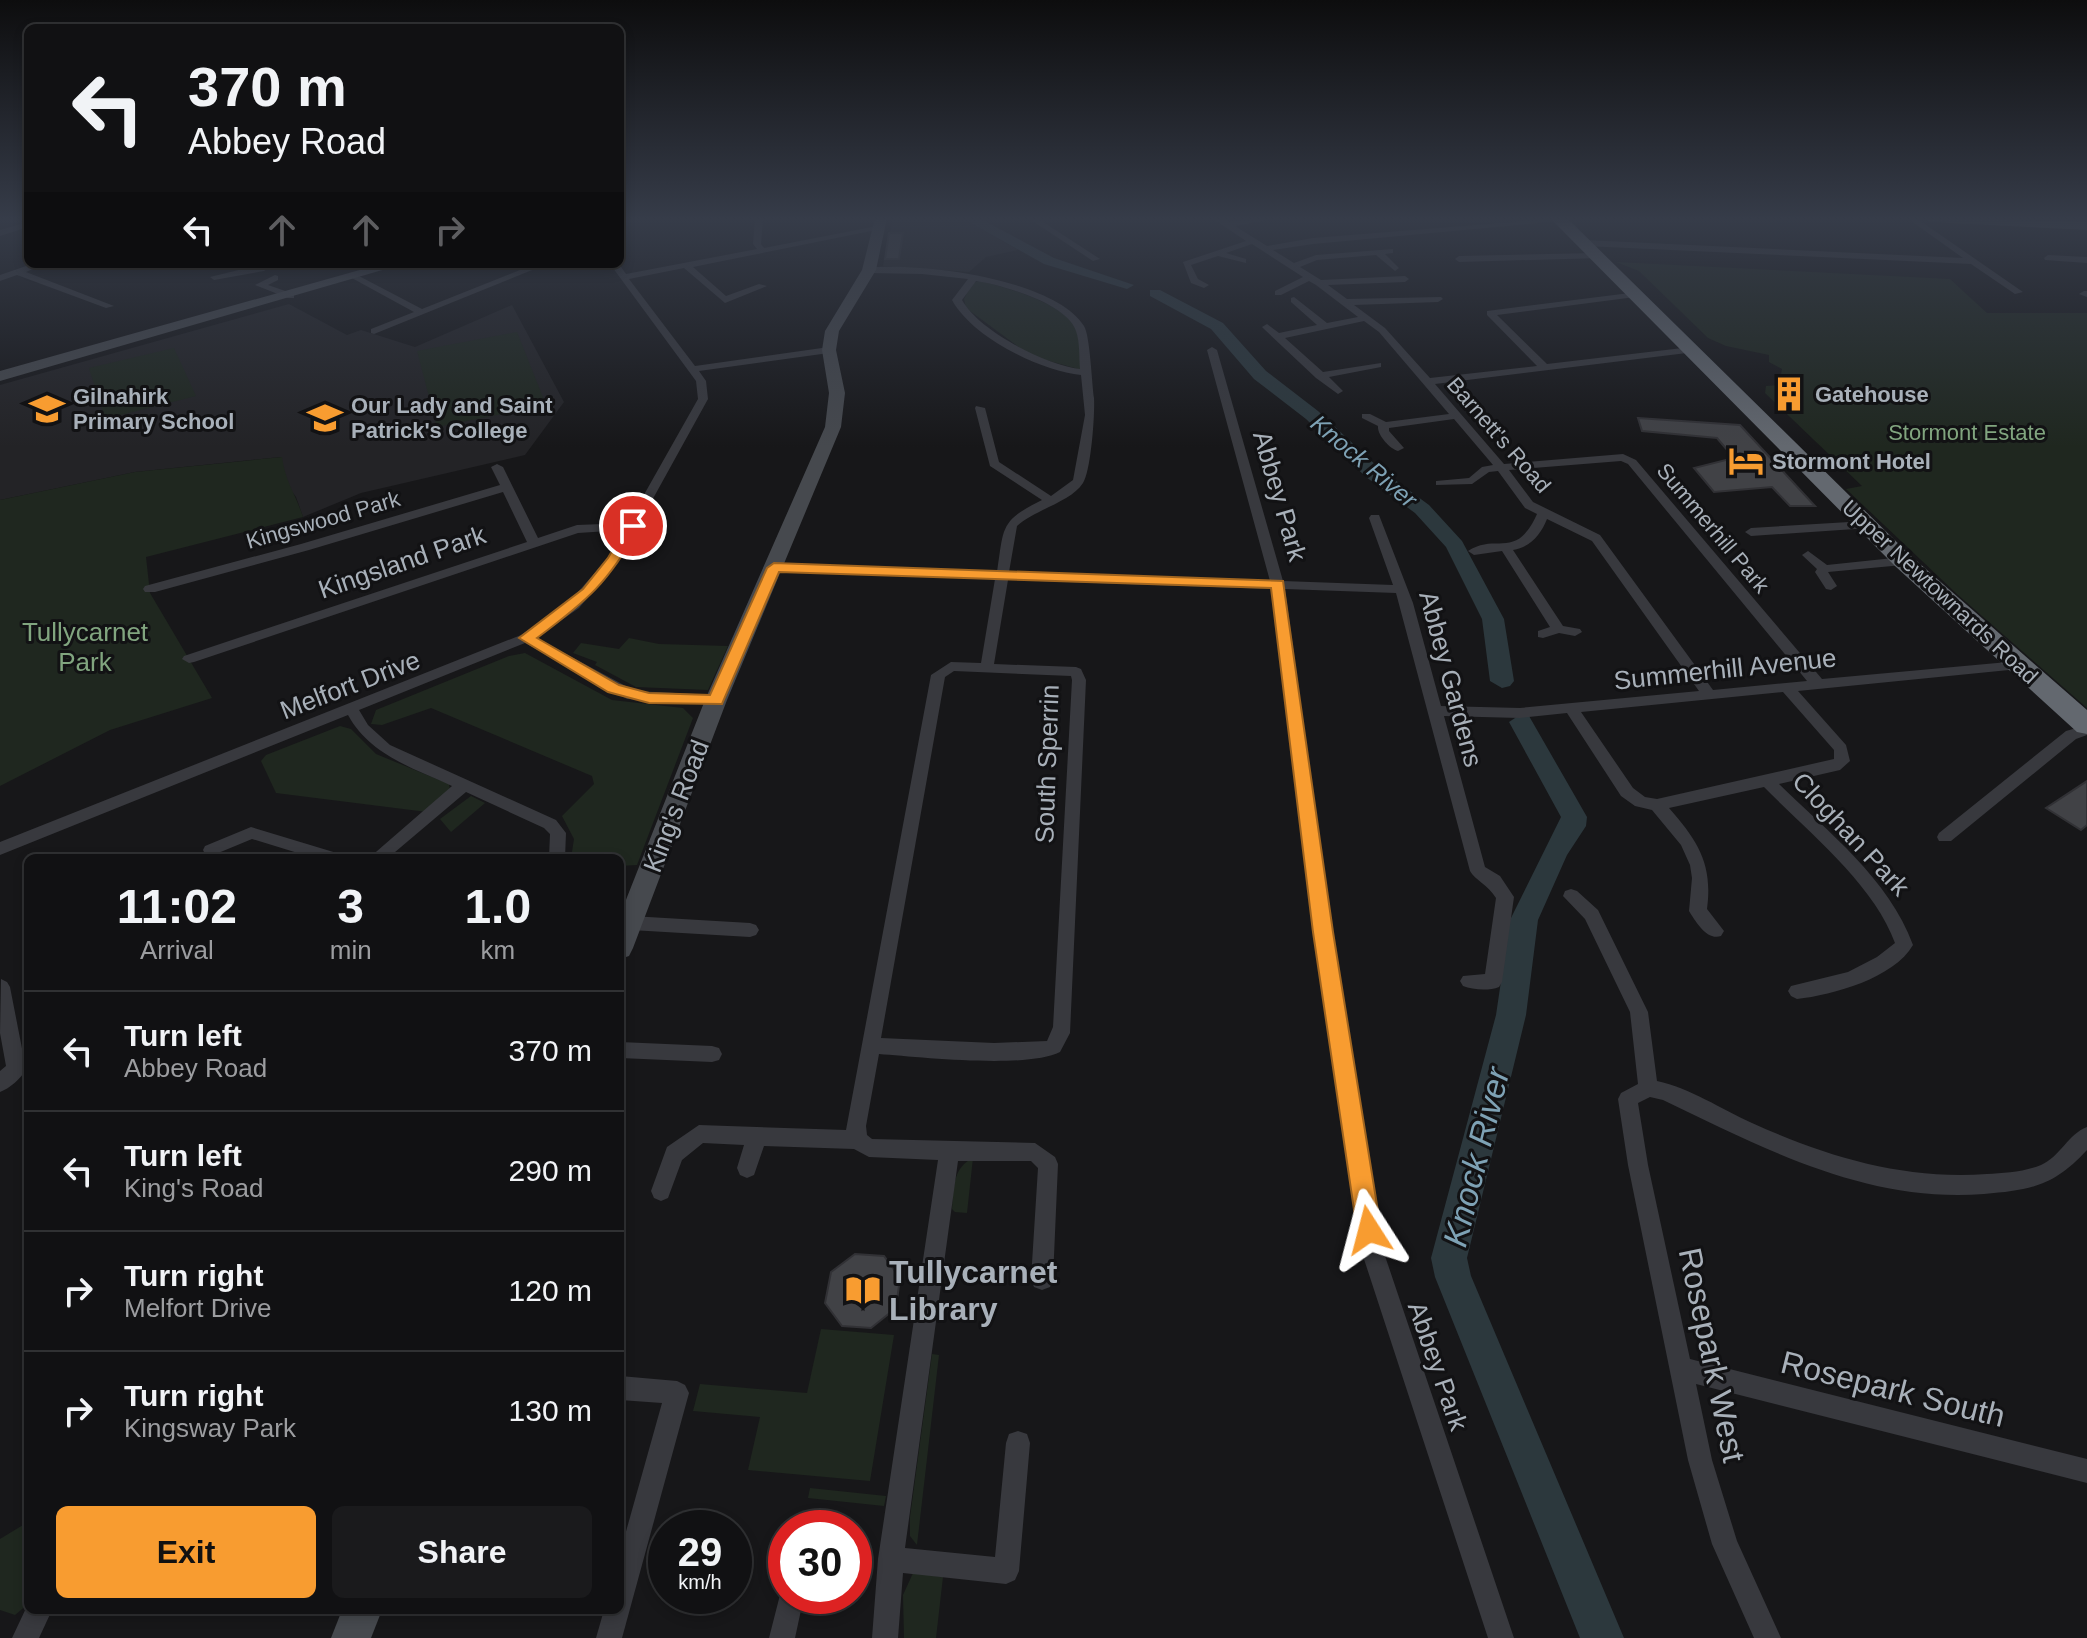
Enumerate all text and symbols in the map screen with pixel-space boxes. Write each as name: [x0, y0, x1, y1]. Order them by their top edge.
text: 370 m: [188, 55, 347, 118]
icon: left: [56, 56, 160, 160]
text: Abbey Road: [188, 121, 386, 162]
icon: left: [176, 208, 220, 252]
icon: ahead: [260, 208, 304, 252]
icon: ahead: [344, 208, 388, 252]
icon: right: [428, 208, 472, 252]
street label: Barnett's Road: [1442, 372, 1556, 498]
building icon: Gatehouse: [1770, 375, 1808, 413]
place label: Gatehouse: [1815, 382, 1929, 407]
place label: Gilnahirk Primary School: [73, 384, 234, 434]
school or university icon: Gilnahirk Primary School: [28, 390, 66, 428]
place label: Our Lady and Saint Patrick's College: [351, 393, 553, 443]
school or university icon: Our Lady and Saint Patrick's College: [306, 399, 344, 437]
water label: Knock River: [1306, 409, 1423, 514]
park label: Stormont Estate: [1888, 420, 2046, 445]
street label: Abbey Park: [1247, 427, 1313, 566]
hotel icon: Stormont Hotel: [1727, 442, 1765, 480]
place label: Stormont Hotel: [1772, 449, 1931, 474]
street label: Summerhill Park: [1652, 458, 1775, 599]
street label: Kingswood Park: [243, 486, 404, 554]
pin: [599, 492, 667, 560]
street label: Upper Newtownards Road: [1837, 495, 2043, 689]
icon: arrive: [611, 504, 655, 548]
street label: Kingsland Park: [314, 519, 490, 605]
street label: Abbey Gardens: [1413, 588, 1489, 770]
park label: Tullycarnet Park: [22, 617, 149, 677]
street label: Summerhill Avenue: [1612, 642, 1838, 696]
street label: Melfort Drive: [276, 645, 424, 725]
street label: South Sperrin: [1029, 684, 1065, 844]
street label: King's Road: [637, 736, 715, 876]
street label: Cloghan Park: [1786, 766, 1916, 903]
text: 11:02: [117, 880, 237, 933]
text: 3: [337, 880, 364, 933]
text: 1.0: [464, 880, 531, 933]
text: Arrival: [140, 935, 214, 965]
text: min: [330, 935, 372, 965]
text: km: [480, 935, 515, 965]
text: Turn left: [124, 1019, 242, 1052]
icon: left: [56, 1029, 100, 1073]
text: 370 m: [509, 1034, 592, 1067]
text: Abbey Road: [124, 1053, 267, 1083]
water label: Knock River: [1435, 1062, 1517, 1251]
text: Turn left: [124, 1139, 242, 1172]
icon: left: [56, 1149, 100, 1193]
text: 290 m: [509, 1154, 592, 1187]
text: King's Road: [124, 1173, 263, 1203]
position arrow: [1327, 1188, 1411, 1272]
street label: Rosepark West: [1672, 1245, 1752, 1466]
place label: Tullycarnet Library: [889, 1254, 1058, 1327]
text: Turn right: [124, 1259, 263, 1292]
icon: right: [56, 1269, 100, 1313]
library icon: Tullycarnet Library: [844, 1271, 882, 1309]
text: 120 m: [509, 1274, 592, 1307]
text: Melfort Drive: [124, 1293, 271, 1323]
street label: Abbey Park: [1402, 1298, 1474, 1435]
street label: Rosepark South: [1777, 1344, 2009, 1434]
text: Turn right: [124, 1379, 263, 1412]
icon: right: [56, 1389, 100, 1433]
text: 130 m: [509, 1394, 592, 1427]
text: Kingsway Park: [124, 1413, 296, 1443]
button: Exit: [56, 1506, 316, 1598]
button: Share: [332, 1506, 592, 1598]
speed limit sign: 30: [768, 1510, 872, 1614]
text: 29: [678, 1530, 722, 1574]
text: km/h: [678, 1571, 722, 1593]

